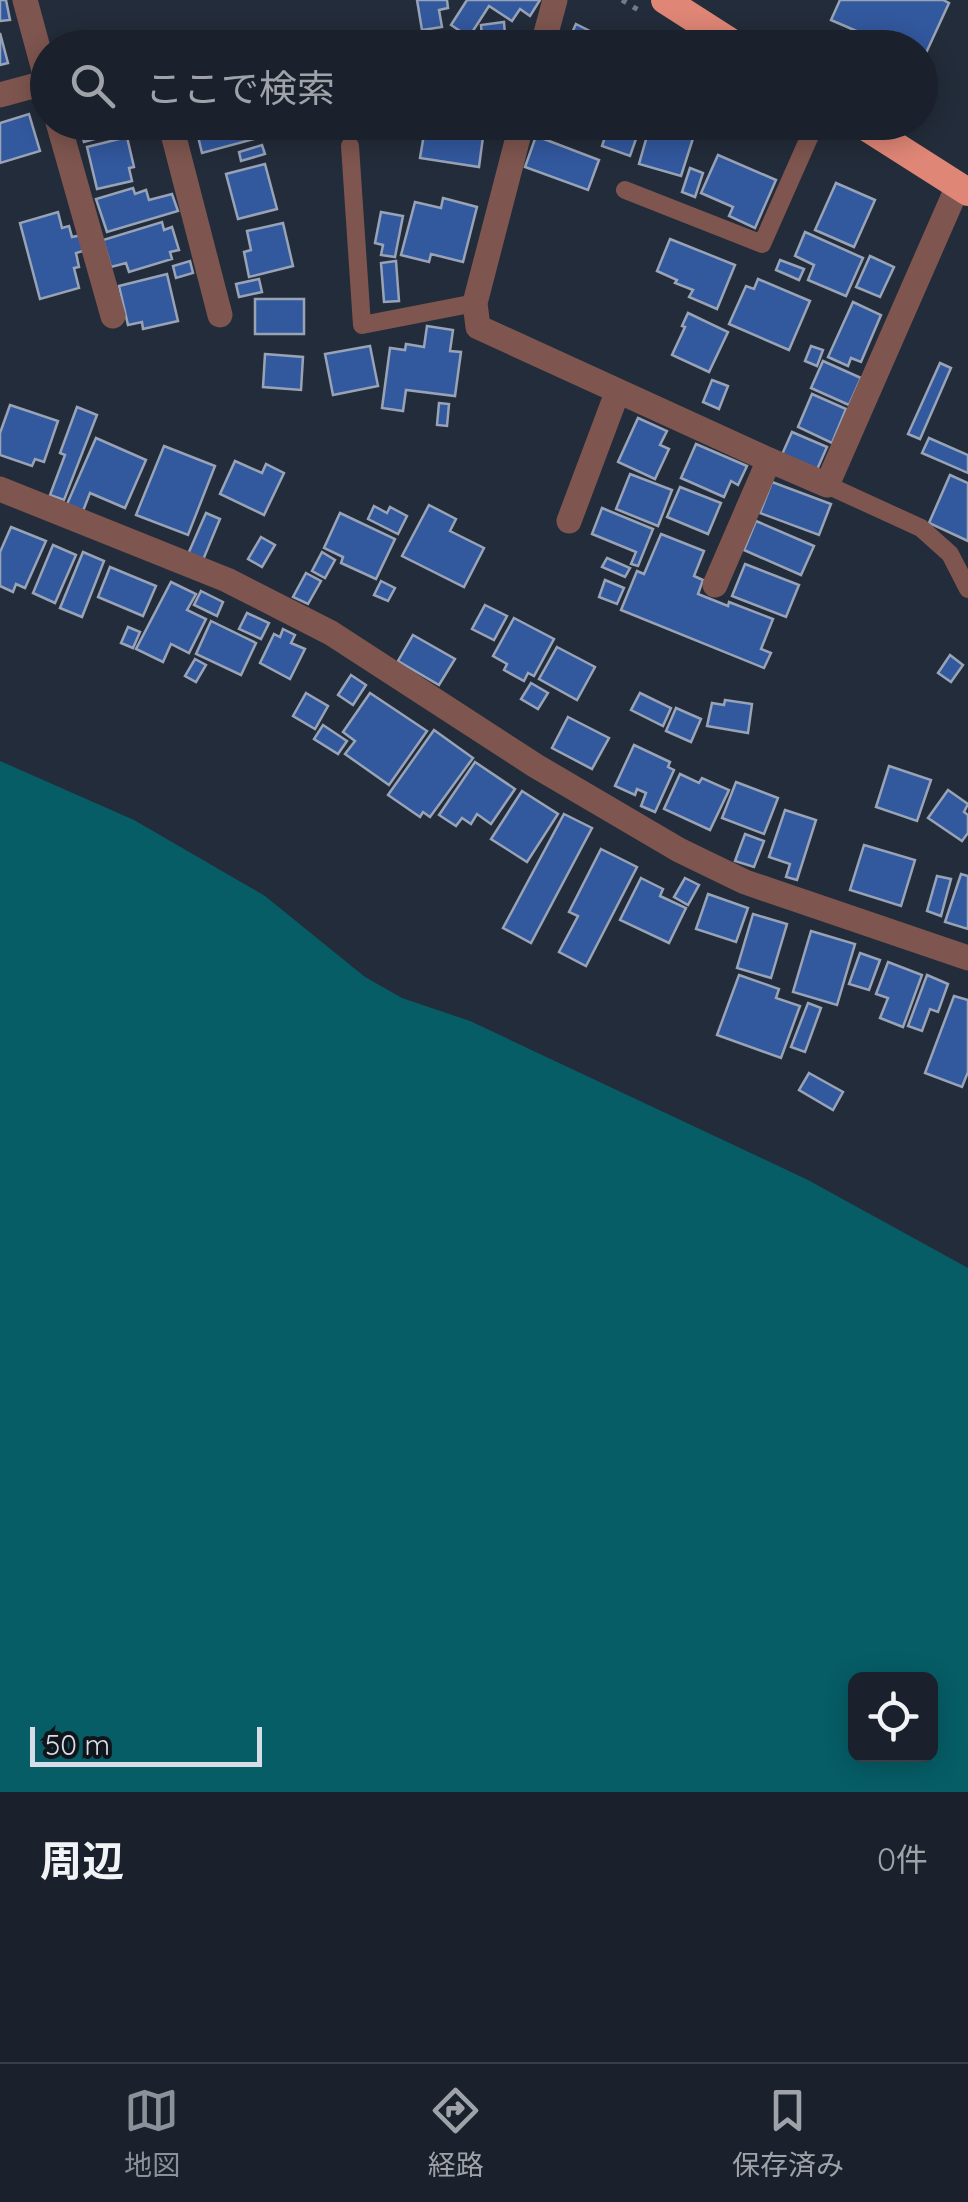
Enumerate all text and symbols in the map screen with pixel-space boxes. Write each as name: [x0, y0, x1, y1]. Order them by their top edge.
search box: [30, 30, 938, 140]
icon: search: [65, 58, 120, 113]
text: ここで検索: [145, 64, 335, 112]
map controls: [848, 1672, 938, 1762]
button: locate: [848, 1672, 938, 1762]
scale bar: [30, 1722, 262, 1766]
text: 50 m: [45, 1727, 110, 1762]
text: 周辺: [40, 1834, 124, 1887]
text: 0件: [877, 1839, 928, 1879]
tab: 地図: [124, 2083, 180, 2183]
tab: 経路: [428, 2083, 484, 2183]
tab: 保存済み: [732, 2083, 844, 2183]

